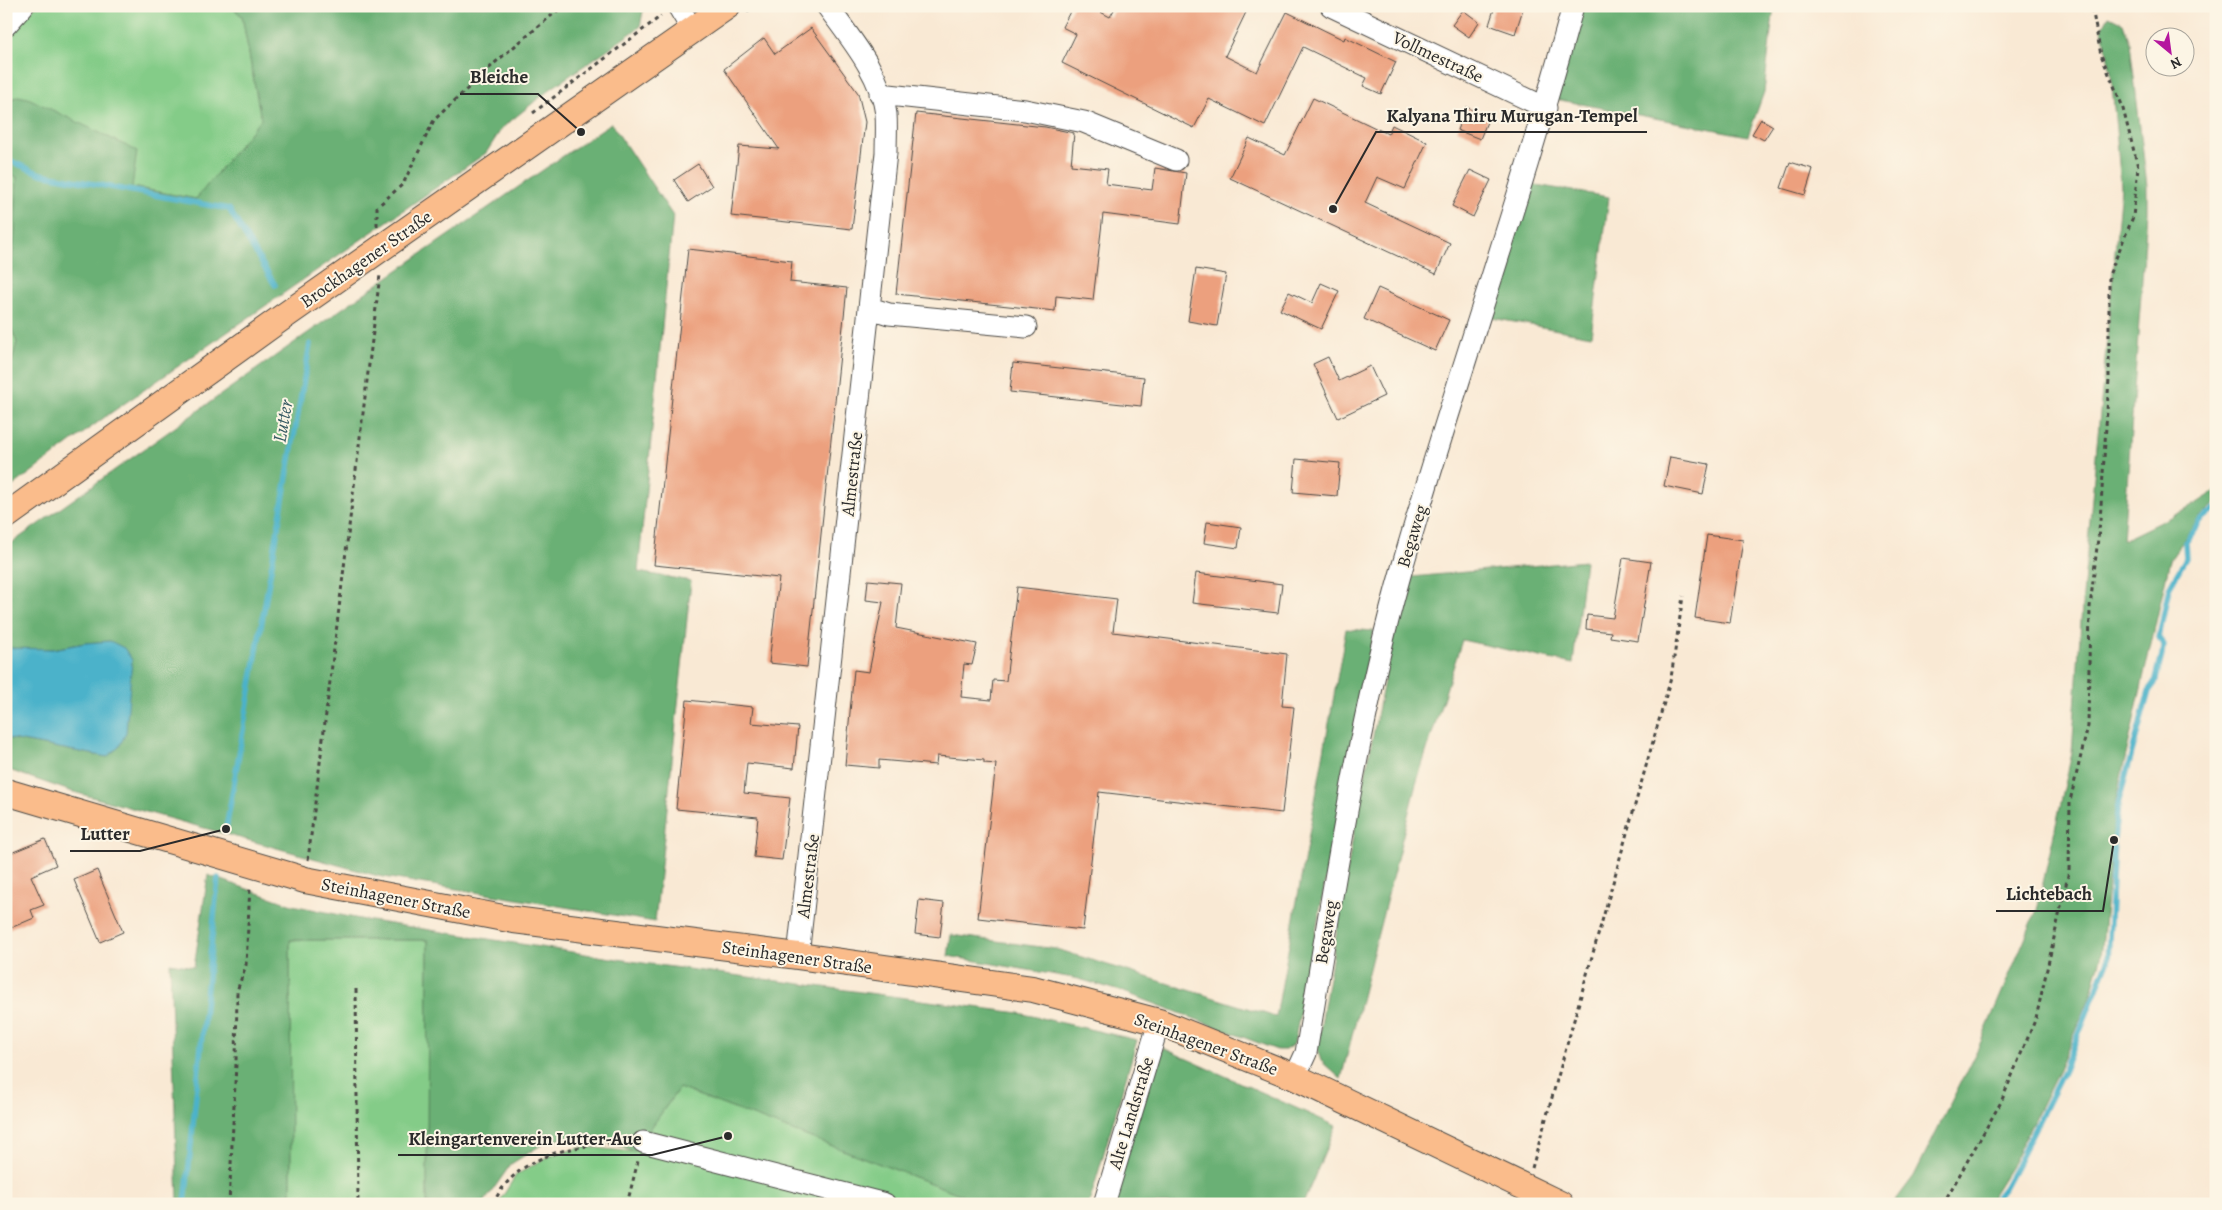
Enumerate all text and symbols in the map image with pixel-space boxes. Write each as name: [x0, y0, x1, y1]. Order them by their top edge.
street label: Vollmestraße: [1388, 25, 1487, 88]
north arrow: [2144, 28, 2194, 78]
text: N: [2167, 52, 2185, 74]
callout: Bleiche: [460, 60, 538, 94]
text: Bleiche: [470, 64, 528, 90]
callout: Kalyana Thiru Murugan-Tempel: [1376, 98, 1647, 132]
text: Kalyana Thiru Murugan-Tempel: [1386, 103, 1638, 129]
street label: Brockhagener Straße: [295, 205, 437, 313]
water label: Lutter: [266, 397, 300, 444]
street label: Almestraße: [836, 431, 868, 518]
street label: Begaweg: [1391, 502, 1433, 570]
callout: Lutter: [70, 817, 140, 851]
text: Lutter: [80, 821, 130, 847]
street label: Almestraße: [791, 833, 825, 920]
street label: Steinhagener Straße: [319, 872, 473, 924]
callout: Lichtebach: [1996, 877, 2103, 911]
text: Lichtebach: [2006, 881, 2092, 907]
street label: Begaweg: [1309, 898, 1343, 966]
street label: Steinhagener Straße: [720, 935, 874, 979]
street label: Steinhagener Straße: [1131, 1007, 1281, 1081]
street label: Alte Landstraße: [1102, 1054, 1159, 1173]
callout: Kleingartenverein Lutter-Aue: [398, 1121, 652, 1155]
text: Kleingartenverein Lutter-Aue: [408, 1126, 642, 1152]

